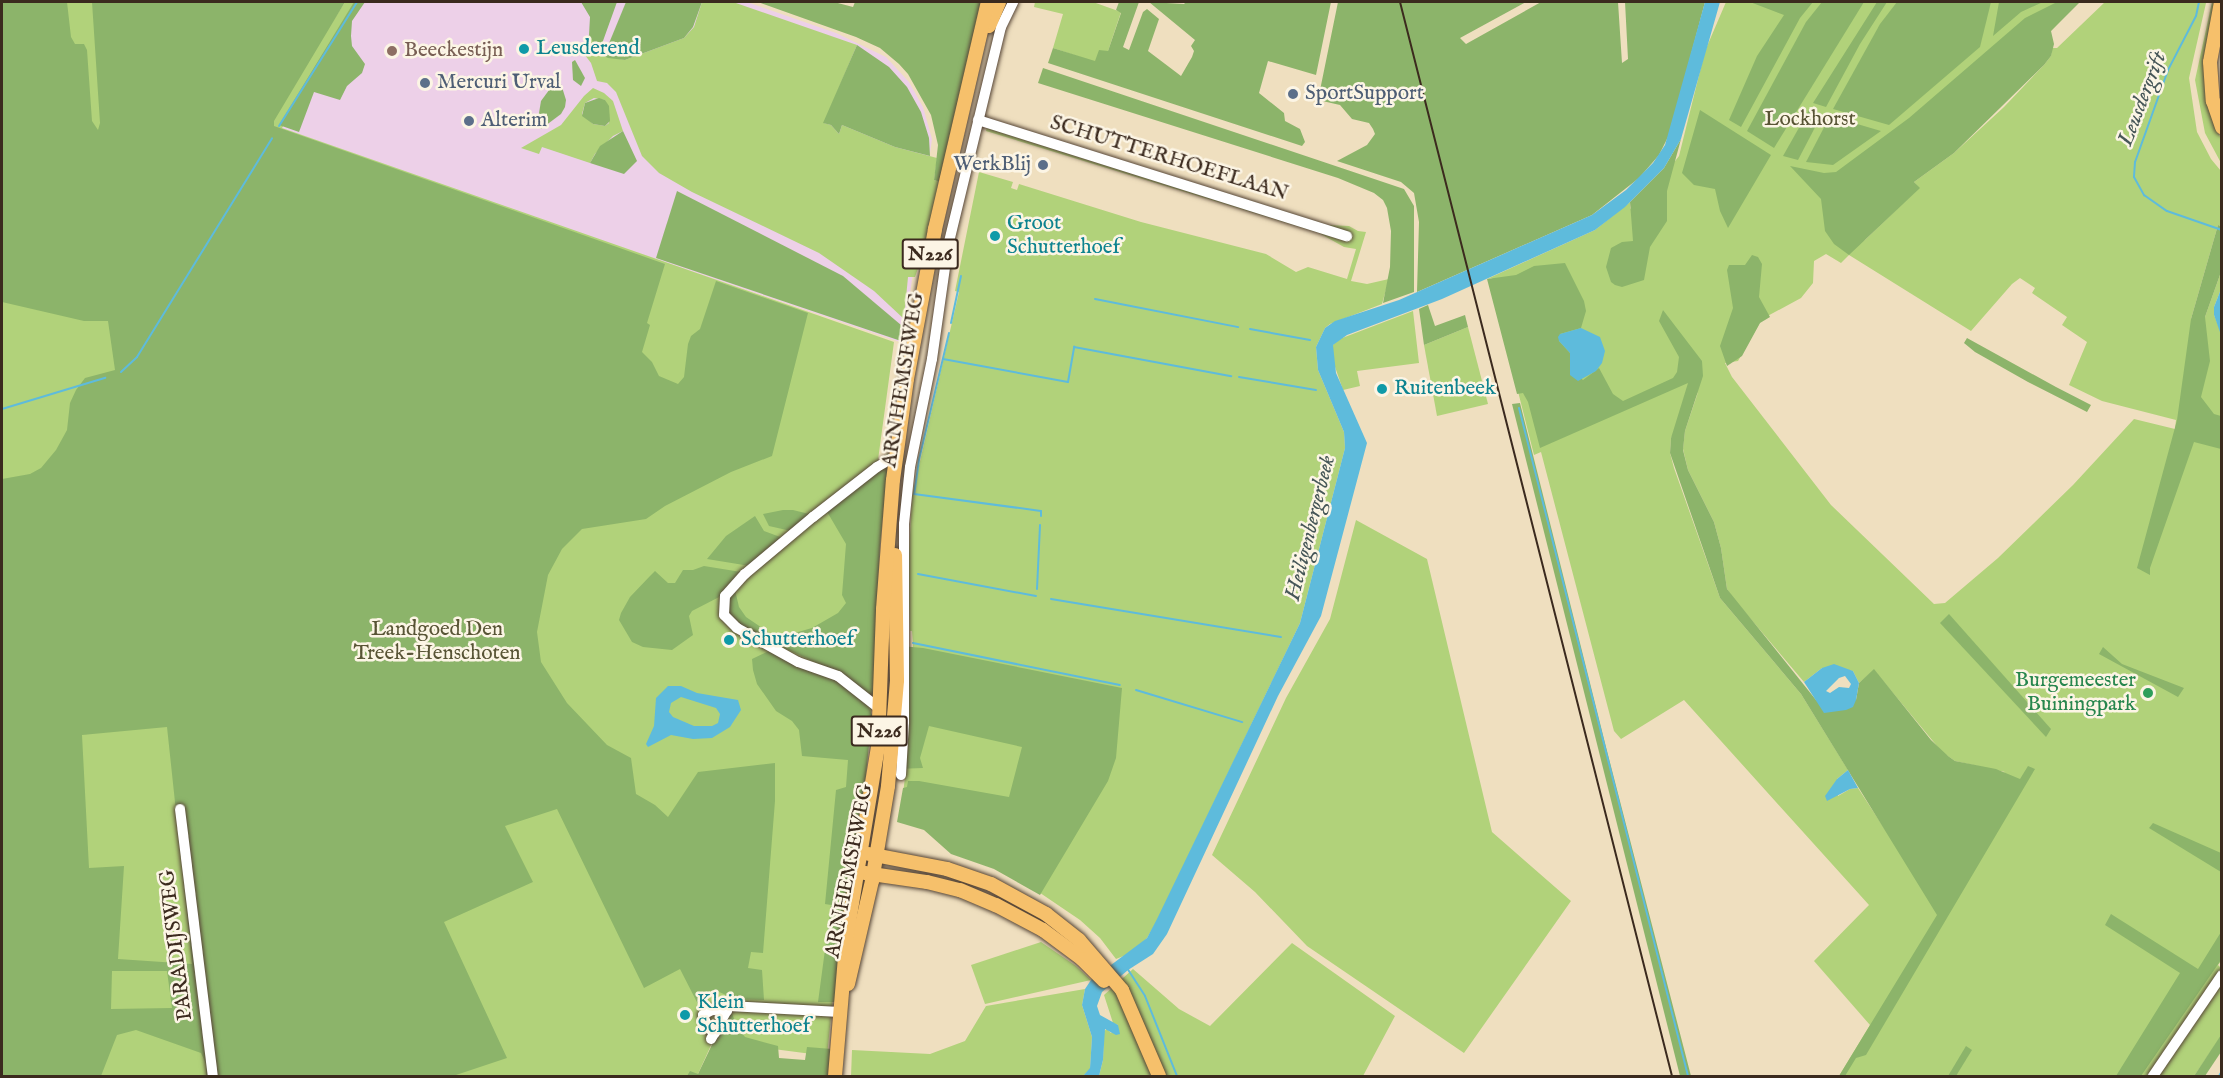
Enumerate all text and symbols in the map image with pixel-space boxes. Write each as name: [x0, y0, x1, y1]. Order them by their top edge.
place label: Leusderend: [536, 36, 640, 62]
place label: Beeckestijn: [404, 38, 503, 64]
marker: Leusderend: [517, 42, 531, 56]
marker: Beeckestijn: [385, 44, 399, 58]
water label: Leusdergrift: [2113, 48, 2173, 150]
place label: Mercuri Urval: [437, 70, 561, 96]
marker: Mercuri Urval: [418, 76, 432, 90]
place label: SportSupport: [1305, 81, 1424, 107]
marker: SportSupport: [1286, 87, 1300, 101]
park label: Lockhorst: [1764, 107, 1856, 133]
place label: Alterim: [481, 108, 547, 134]
street label: SCHUTTERHOEFLAAN: [1047, 111, 1291, 207]
marker: Alterim: [462, 114, 476, 128]
place label: WerkBlij: [953, 152, 1031, 178]
marker: WerkBlij: [1036, 158, 1050, 172]
place label: Groot Schutterhoef: [1007, 211, 1120, 261]
marker: Groot Schutterhoef: [988, 229, 1002, 243]
road number: N226: [902, 237, 958, 271]
street label: ARNHEMSEWEG: [878, 291, 930, 469]
place label: Ruitenbeek: [1394, 376, 1496, 402]
marker: Ruitenbeek: [1375, 382, 1389, 396]
water label: Heiligenbergerbeek: [1280, 453, 1342, 603]
park label: Landgoed Den Treek-Henschoten: [353, 617, 521, 667]
place label: Schutterhoef: [741, 627, 854, 653]
marker: Schutterhoef: [722, 633, 736, 647]
place label: Burgemeester Buiningpark: [2015, 668, 2136, 718]
marker: Burgemeester Buiningpark: [2141, 686, 2155, 700]
road number: N226: [850, 714, 908, 748]
street label: ARNHEMSEWEG: [821, 782, 879, 960]
street label: PARADIJSWEG: [155, 868, 199, 1022]
place label: Klein Schutterhoef: [697, 990, 810, 1040]
marker: Klein Schutterhoef: [678, 1008, 692, 1022]

